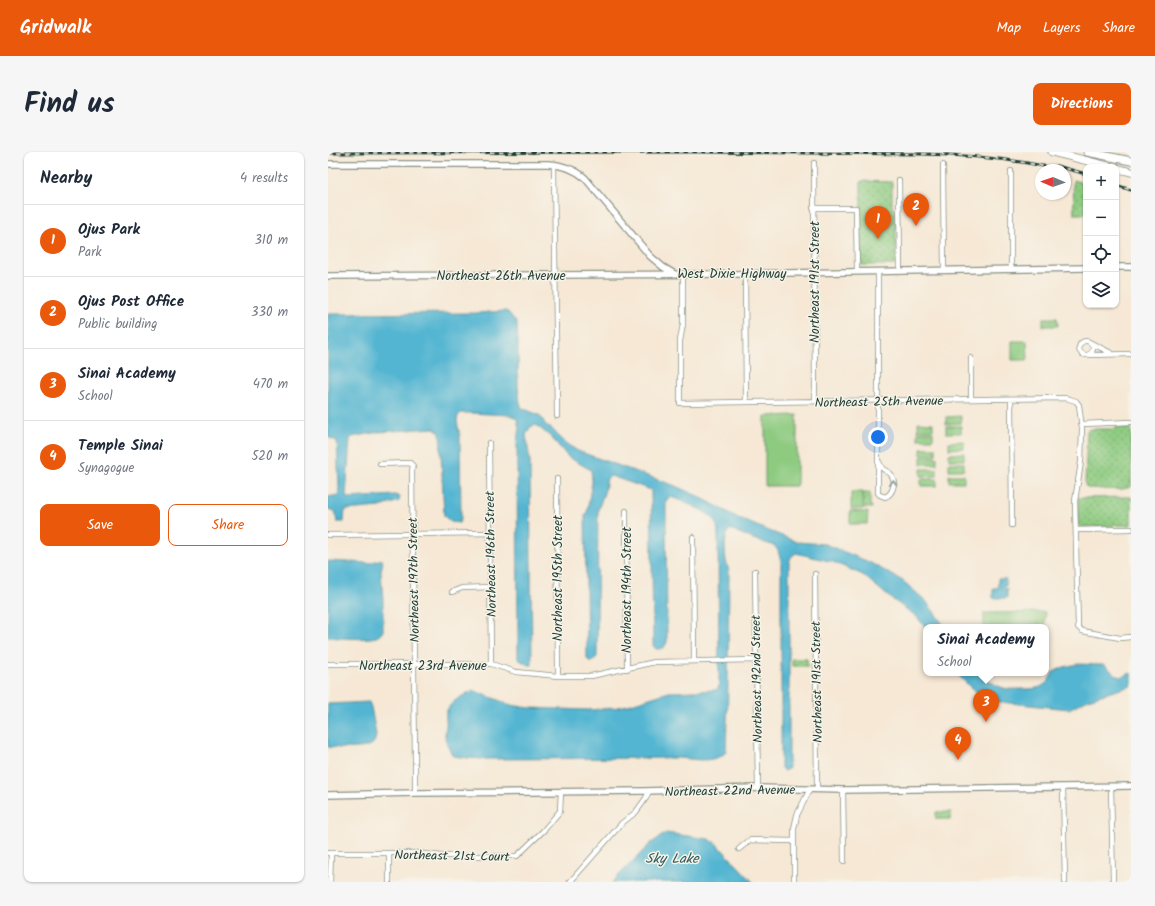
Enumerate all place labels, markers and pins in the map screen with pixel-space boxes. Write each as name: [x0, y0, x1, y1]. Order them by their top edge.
pin: 2: [903, 193, 929, 226]
pin: 1: [865, 206, 891, 239]
pin: 3: [973, 689, 999, 722]
pin: 4: [945, 727, 971, 760]

